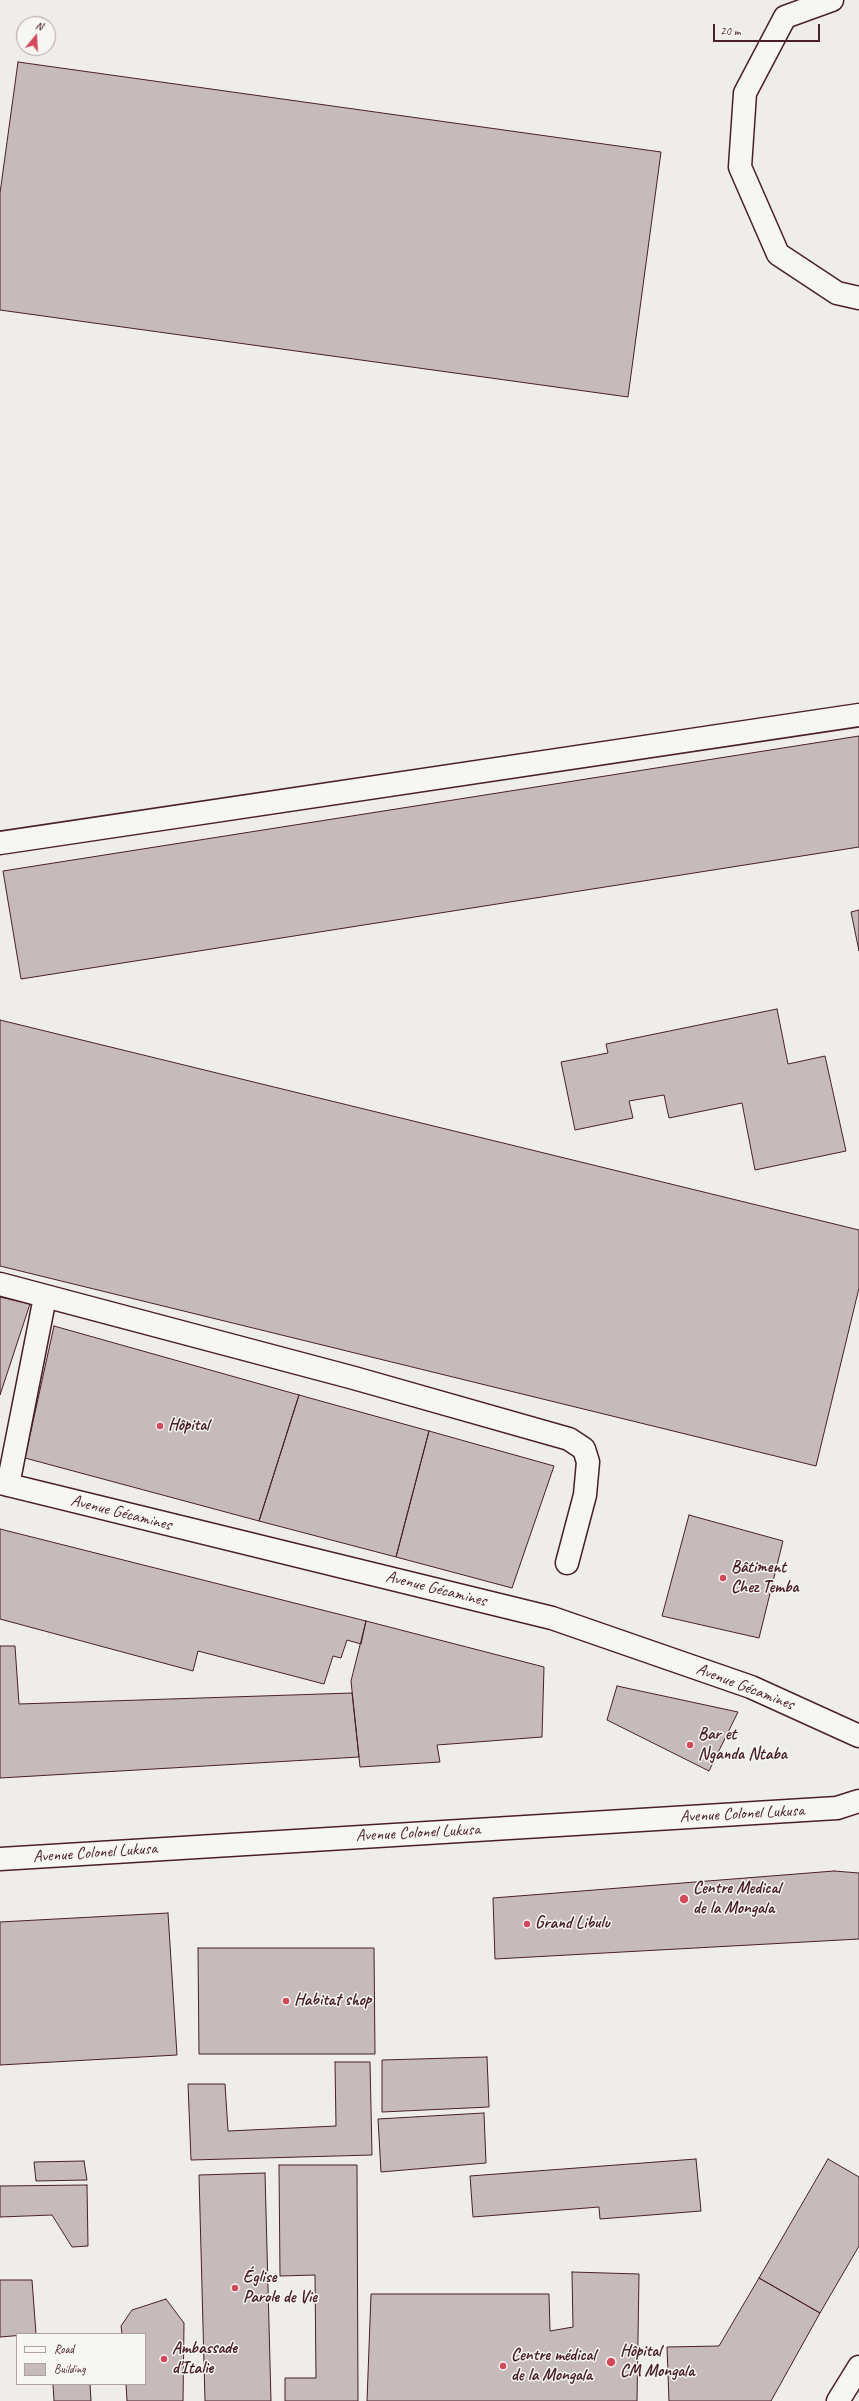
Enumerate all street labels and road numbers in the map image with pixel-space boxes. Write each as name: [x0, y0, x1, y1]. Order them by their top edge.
street label: Avenue Gécamines: [69, 1491, 173, 1535]
street label: Avenue Gécamines: [384, 1567, 488, 1611]
street label: Avenue Gécamines: [693, 1659, 797, 1715]
street label: Avenue Colonel Lukusa: [679, 1801, 805, 1827]
street label: Avenue Colonel Lukusa: [355, 1820, 481, 1846]
street label: Avenue Colonel Lukusa: [32, 1838, 158, 1868]

